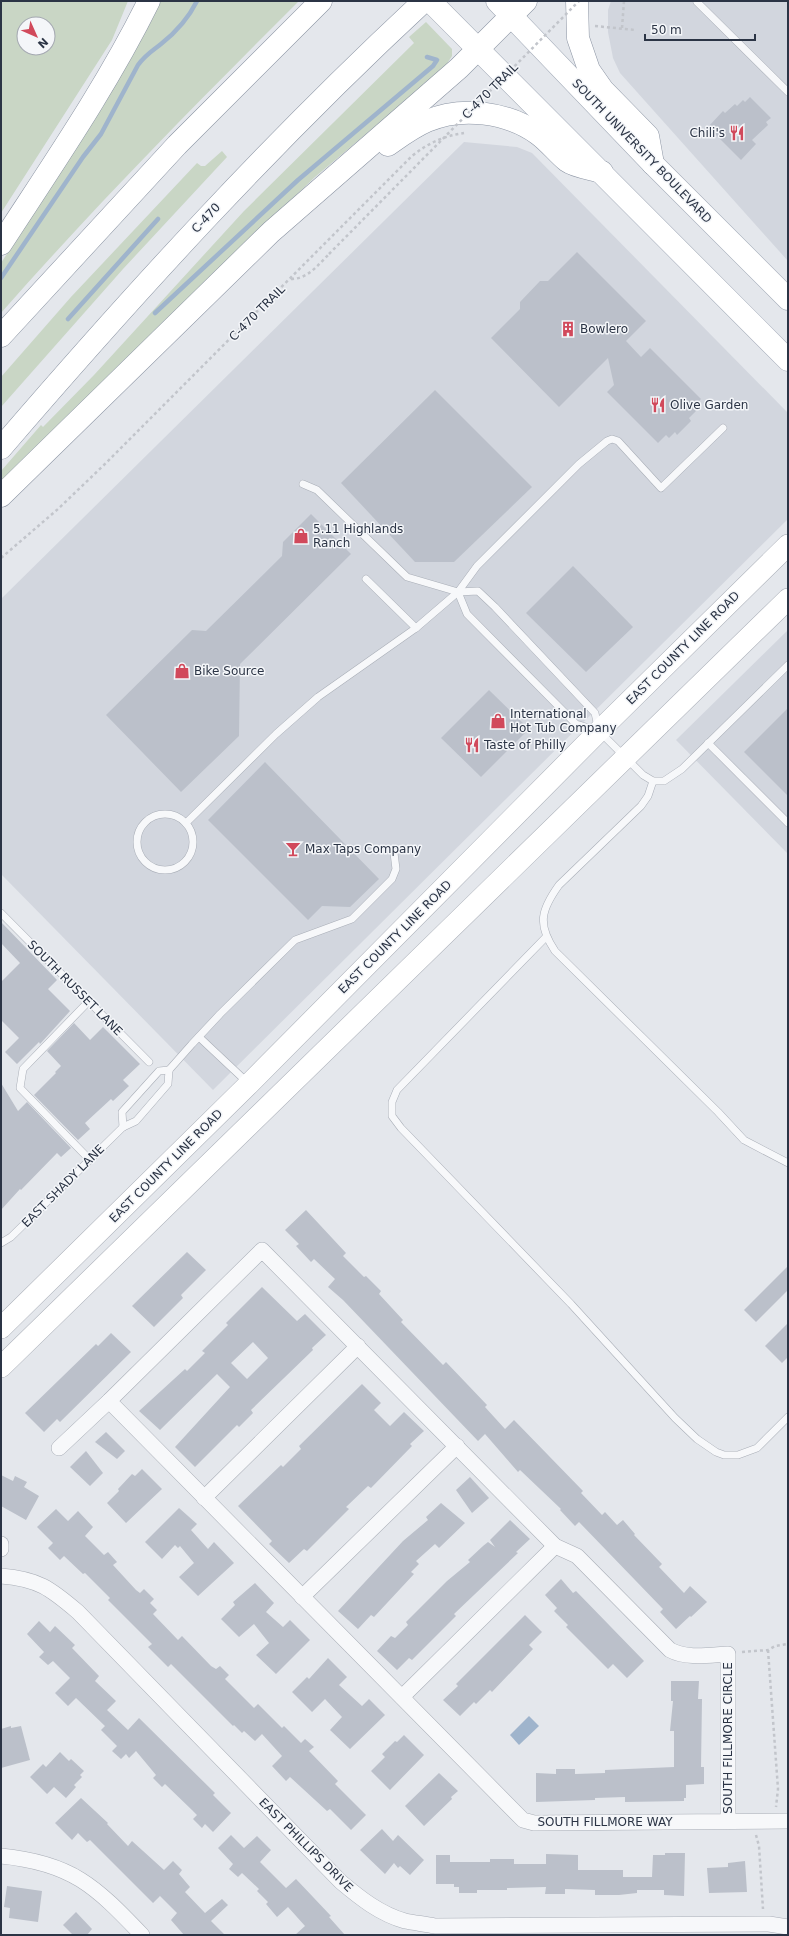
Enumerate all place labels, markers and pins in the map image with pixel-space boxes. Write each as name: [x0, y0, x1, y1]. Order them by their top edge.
restaurant icon: Chili's: [728, 124, 746, 142]
place label: Chili's: [689, 126, 725, 140]
building icon: Bowlero: [559, 320, 577, 338]
place label: Bowlero: [580, 322, 628, 336]
restaurant icon: Olive Garden: [649, 396, 667, 414]
place label: Olive Garden: [670, 398, 748, 412]
place label: 5.11 Highlands Ranch: [313, 522, 403, 550]
shop icon: 5.11 Highlands Ranch: [292, 527, 310, 545]
shop icon: Bike Source: [173, 662, 191, 680]
place label: Bike Source: [194, 664, 265, 678]
place label: International Hot Tub Company: [510, 707, 617, 735]
shop icon: International Hot Tub Company: [489, 712, 507, 730]
restaurant icon: Taste of Philly: [463, 736, 481, 754]
place label: Taste of Philly: [483, 738, 566, 752]
bar icon: Max Taps Company: [284, 840, 302, 858]
place label: Max Taps Company: [305, 842, 421, 856]

